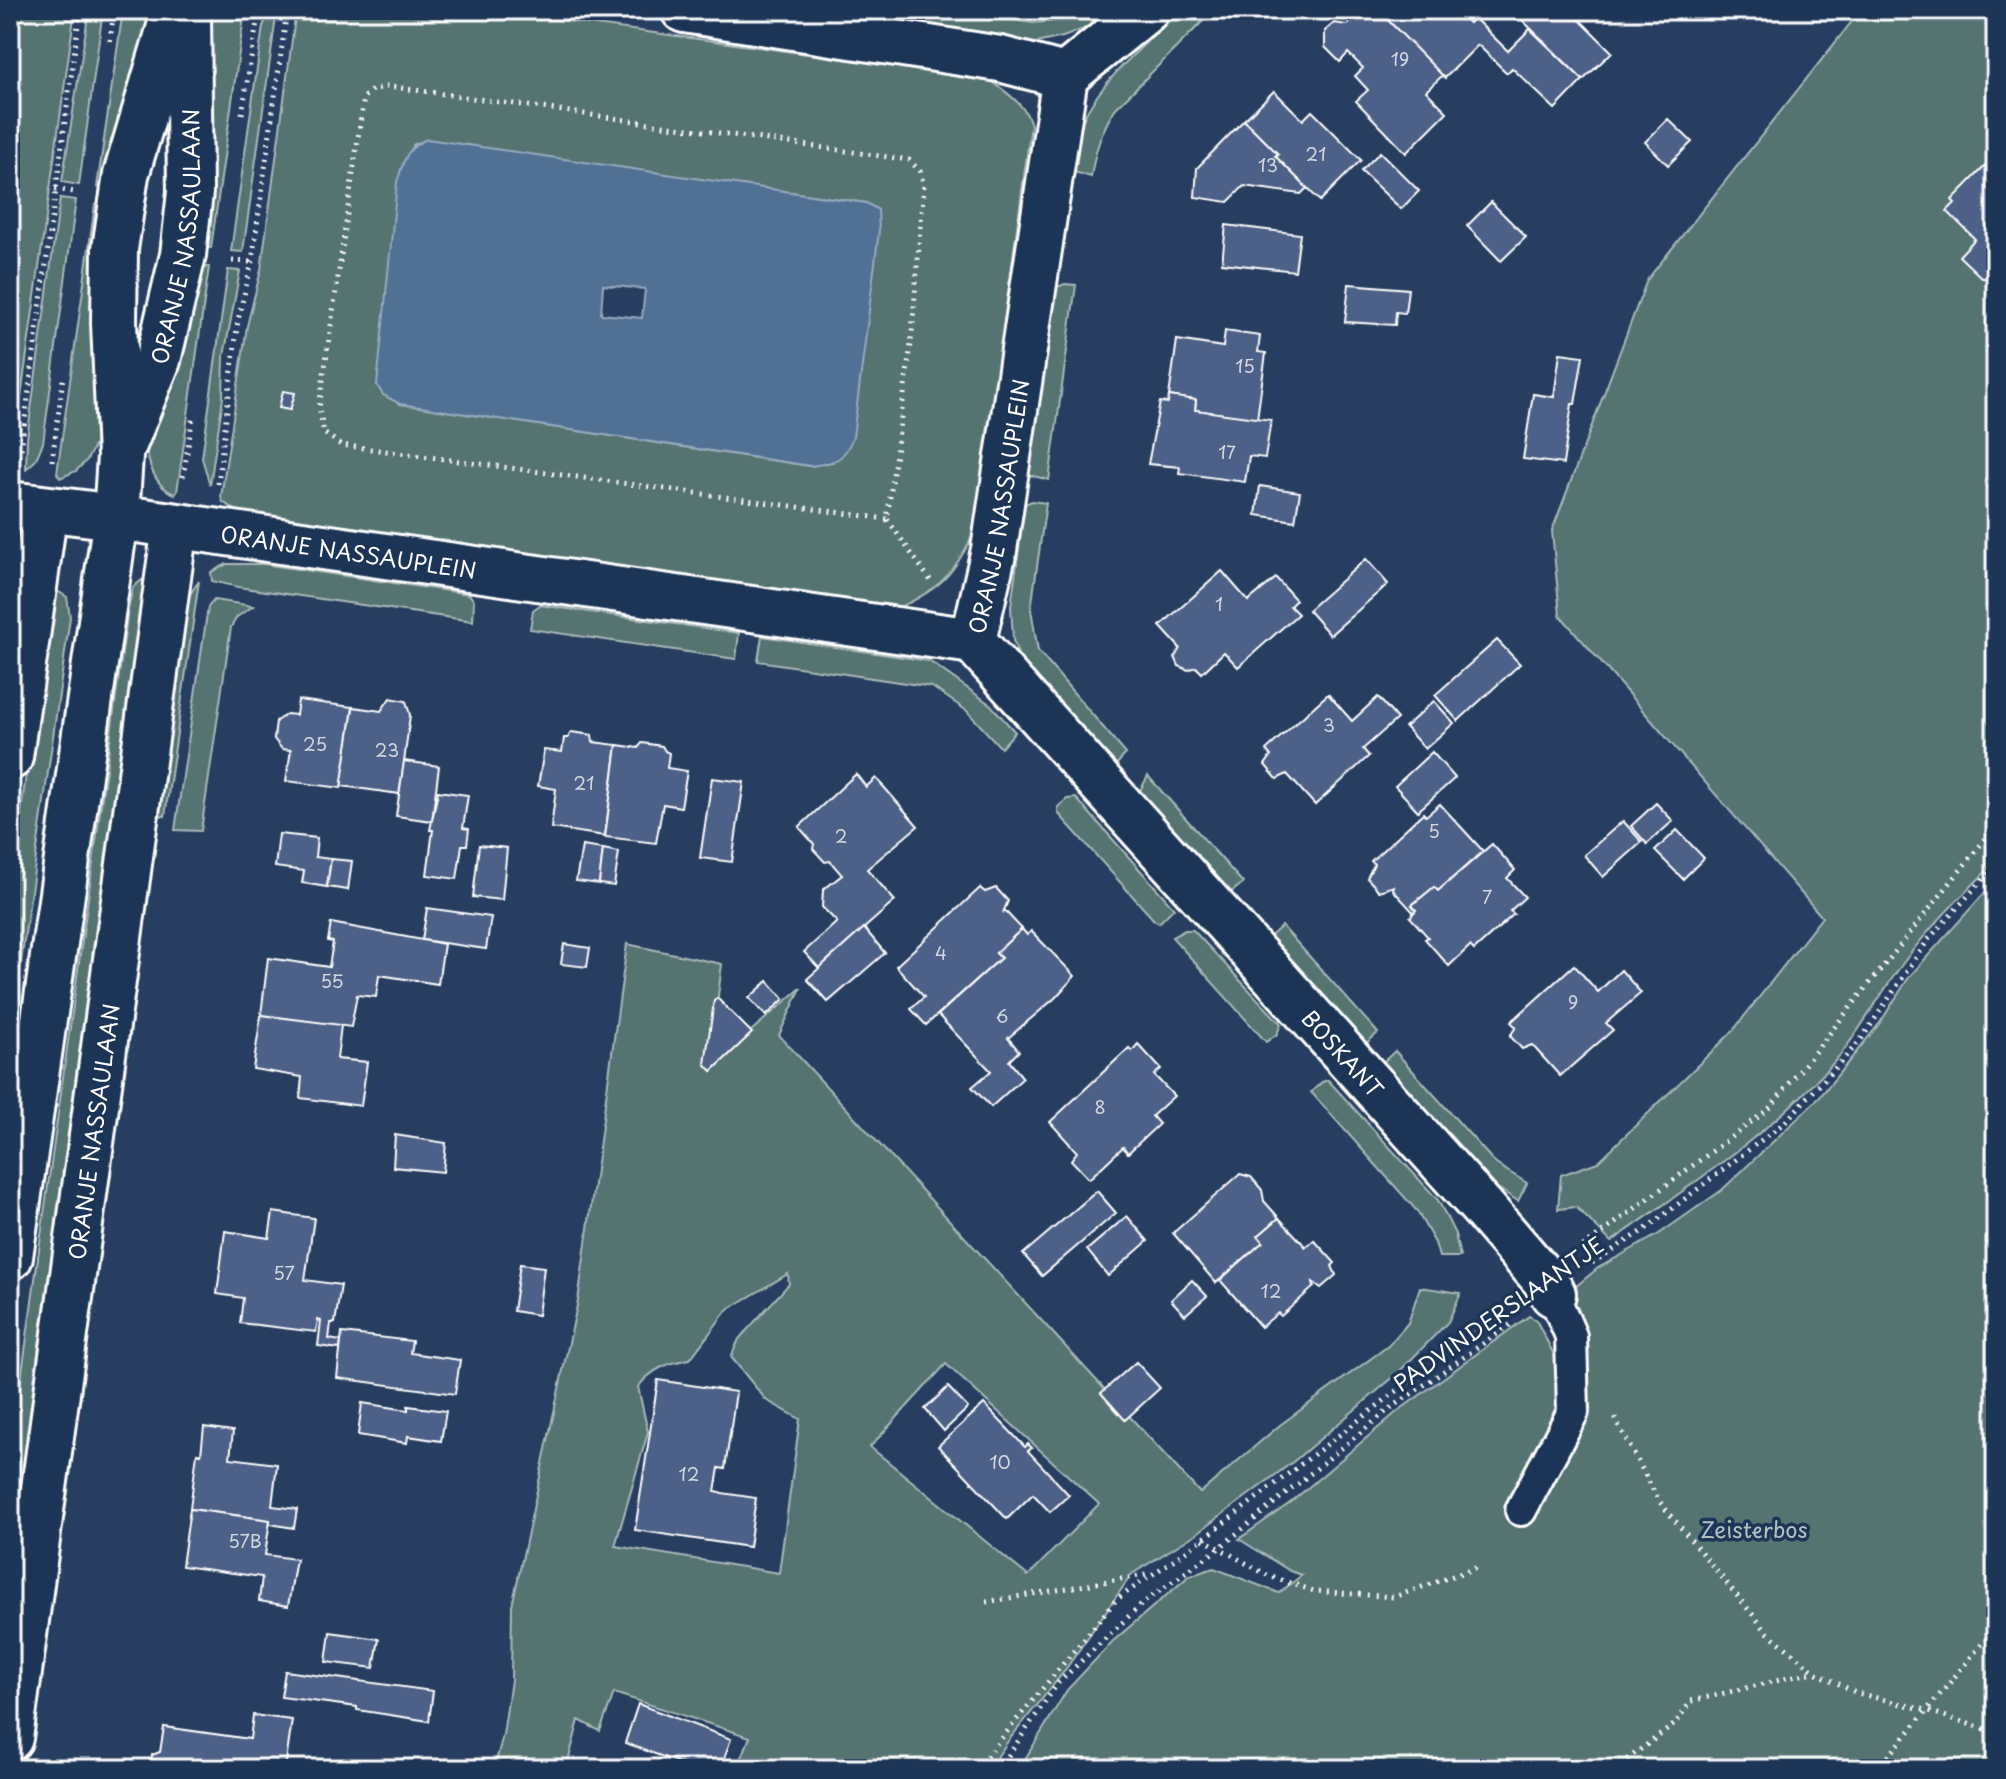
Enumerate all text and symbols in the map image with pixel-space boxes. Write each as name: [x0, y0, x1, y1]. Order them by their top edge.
house number: 19: [1391, 45, 1409, 72]
street label: ORANJE NASSAULAAN: [141, 108, 207, 367]
house number: 21: [1306, 140, 1326, 167]
house number: 13: [1258, 151, 1278, 178]
house number: 15: [1235, 352, 1255, 379]
street label: ORANJE NASSAUPLEIN: [959, 377, 1036, 637]
house number: 17: [1218, 438, 1236, 465]
street label: ORANJE NASSAUPLEIN: [219, 516, 479, 585]
house number: 1: [1215, 590, 1223, 617]
house number: 3: [1323, 711, 1335, 738]
house number: 25: [303, 730, 327, 757]
house number: 23: [375, 736, 399, 763]
house number: 21: [574, 769, 594, 796]
house number: 5: [1428, 817, 1440, 844]
house number: 2: [835, 822, 847, 849]
house number: 7: [1482, 883, 1492, 910]
house number: 4: [935, 939, 947, 966]
house number: 55: [320, 967, 344, 994]
house number: 9: [1568, 988, 1578, 1015]
street label: ORANJE NASSAULAAN: [59, 1001, 126, 1262]
house number: 6: [996, 1002, 1008, 1029]
street label: BOSKANT: [1295, 1002, 1392, 1104]
house number: 8: [1094, 1093, 1106, 1120]
street label: PADVINDERSLAANTJE: [1386, 1228, 1610, 1398]
house number: 57: [273, 1259, 295, 1286]
house number: 12: [1261, 1277, 1281, 1304]
house number: 10: [989, 1448, 1011, 1475]
house number: 12: [679, 1460, 699, 1487]
park label: Zeisterbos: [1700, 1512, 1808, 1545]
house number: 57B: [228, 1527, 262, 1554]

